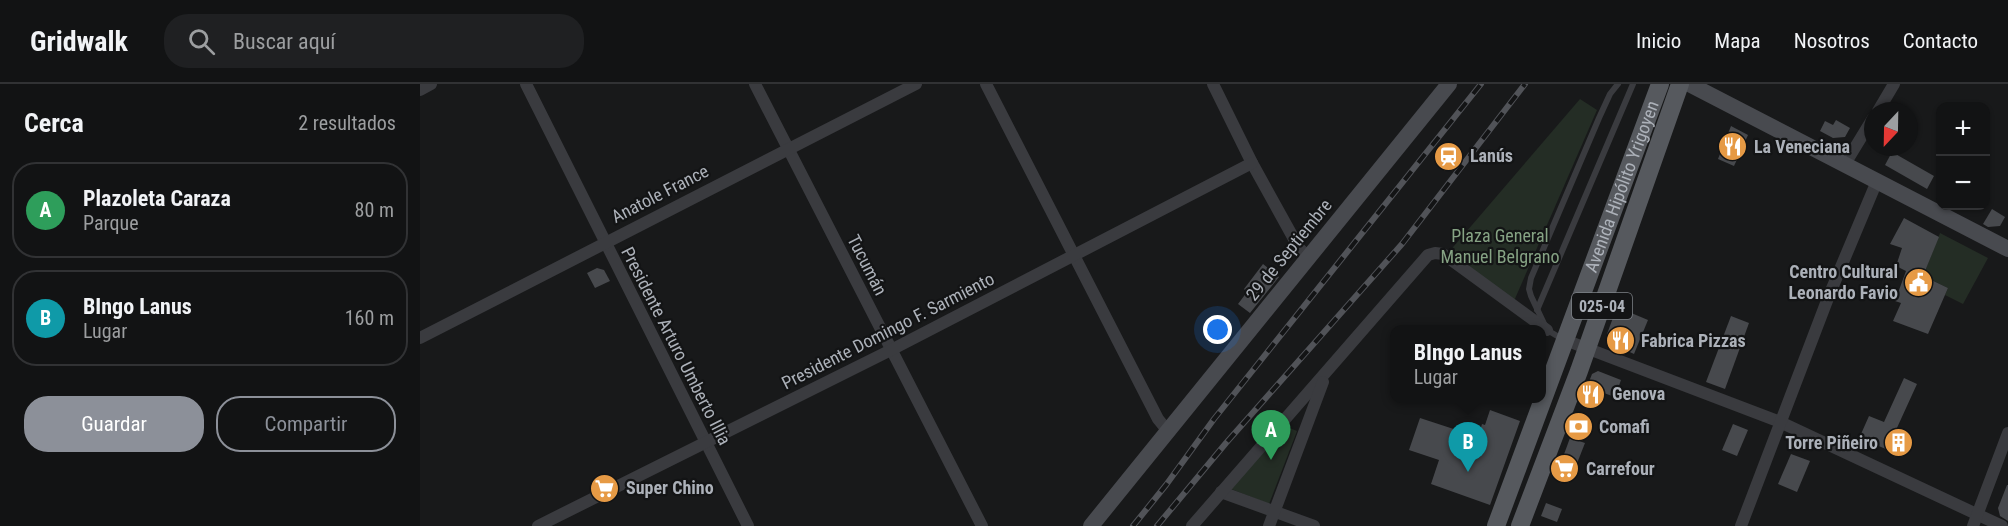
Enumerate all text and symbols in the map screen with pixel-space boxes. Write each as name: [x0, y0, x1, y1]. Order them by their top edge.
search box: [164, 14, 584, 68]
text: Gridwalk: [30, 25, 128, 58]
icon: search: [185, 25, 218, 58]
text: Buscar aquí: [233, 29, 335, 54]
text: Inicio: [1636, 29, 1681, 53]
text: Mapa: [1714, 29, 1761, 53]
text: Nosotros: [1794, 29, 1870, 53]
text: Contacto: [1903, 29, 1978, 53]
street label: Avenida Hipólito Yrigoyen: [1580, 98, 1663, 275]
north arrow: [1864, 102, 1918, 156]
map controls: [1936, 102, 1990, 210]
button: +: [1936, 102, 1990, 156]
text: Cerca: [24, 108, 84, 138]
text: 2 resultados: [298, 111, 396, 135]
restaurant icon: La Veneciana: [1717, 131, 1749, 163]
place label: La Veneciana: [1754, 136, 1850, 157]
station icon: Lanús: [1433, 140, 1465, 172]
place label: Lanús: [1470, 145, 1513, 166]
button: −: [1936, 156, 1990, 210]
street label: Anatole France: [608, 160, 712, 227]
text: Plazoleta Caraza: [83, 186, 231, 211]
street label: 29 de Septiembre: [1241, 195, 1336, 305]
text: A: [40, 198, 51, 222]
text: 80 m: [355, 198, 394, 222]
text: Parque: [83, 211, 139, 235]
park label: Plaza General Manuel Belgrano: [1440, 225, 1560, 267]
street label: Tucumán: [843, 231, 892, 299]
street label: Presidente Arturo Umberto Illia: [617, 243, 736, 448]
place label: Centro Cultural Leonardo Favio: [1788, 261, 1898, 303]
public building icon: Centro Cultural Leonardo Favio: [1903, 266, 1935, 298]
street label: Presidente Domingo F. Sarmiento: [778, 268, 998, 393]
road number: 025-04: [1572, 293, 1632, 319]
text: BIngo Lanus: [83, 294, 192, 319]
text: B: [40, 306, 51, 330]
text: 160 m: [345, 306, 394, 330]
your location: [1203, 315, 1232, 344]
text: Lugar: [83, 319, 127, 343]
popup: [1390, 325, 1546, 403]
restaurant icon: Fabrica Pizzas: [1604, 325, 1636, 357]
place label: Fabrica Pizzas: [1641, 330, 1746, 351]
text: BIngo Lanus: [1414, 340, 1522, 365]
text: Lugar: [1414, 365, 1458, 389]
restaurant icon: Genova: [1575, 378, 1607, 410]
place label: Genova: [1612, 383, 1665, 404]
button: Guardar: [24, 396, 204, 452]
button: Compartir: [216, 396, 396, 452]
pin: A: [1252, 410, 1290, 460]
bank icon: Comafi: [1562, 411, 1594, 443]
place label: Comafi: [1599, 416, 1650, 437]
pin: B: [1448, 422, 1488, 472]
building icon: Torre Piñeiro: [1883, 427, 1915, 459]
place label: Torre Piñeiro: [1785, 432, 1878, 453]
supermarket icon: Carrefour: [1549, 453, 1581, 485]
place label: Carrefour: [1586, 458, 1655, 479]
supermarket icon: Super Chino: [589, 472, 621, 504]
place label: Super Chino: [626, 477, 714, 498]

